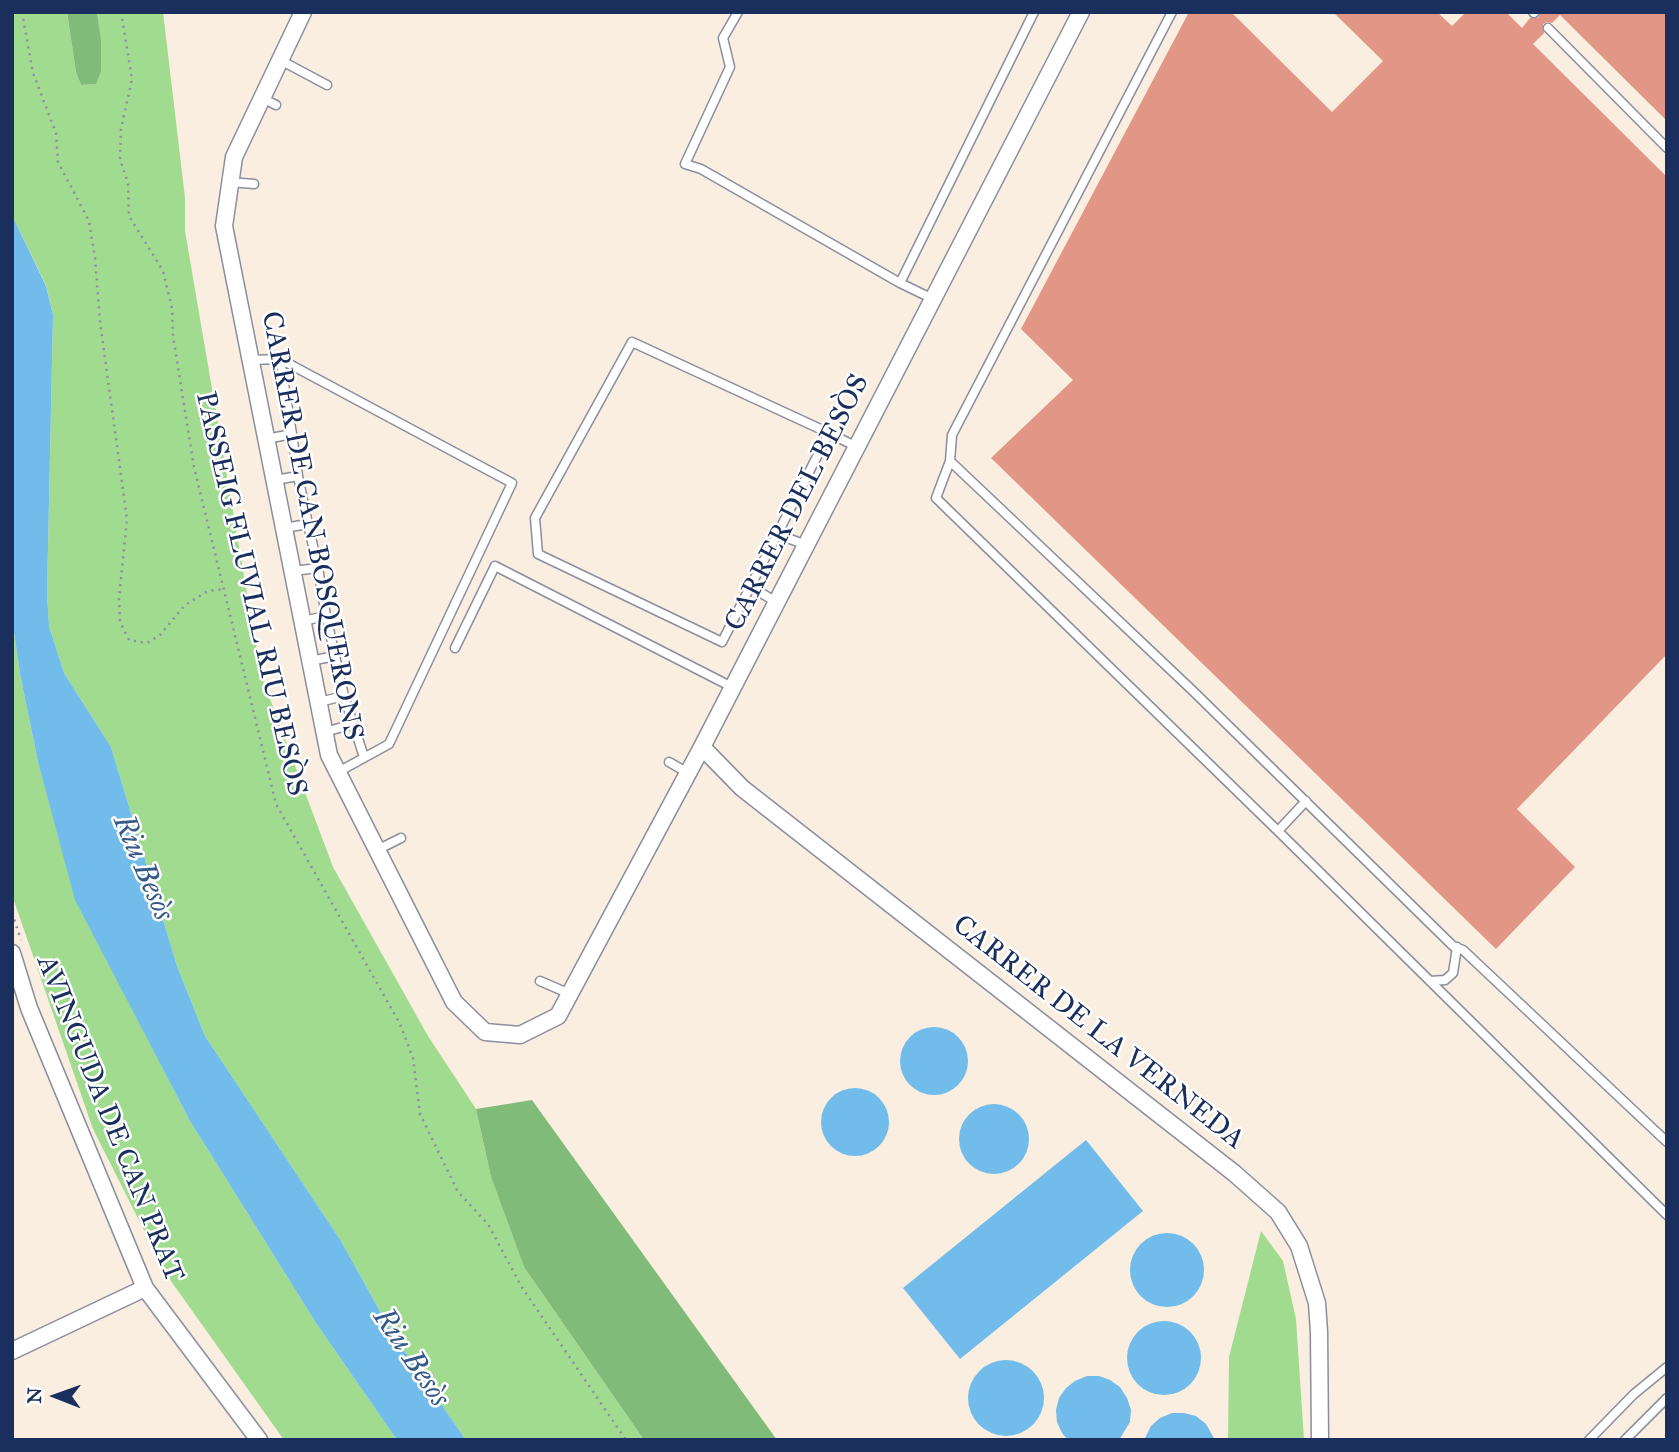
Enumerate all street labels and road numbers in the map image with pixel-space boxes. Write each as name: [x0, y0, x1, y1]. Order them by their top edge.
street label: CARRER DE CAN BOSQUERONS: [253, 309, 369, 743]
street label: CARRER DEL BESÒS: [719, 369, 877, 637]
street label: PASSEIG FLUVIAL RIU BESÒS: [187, 389, 313, 799]
street label: CARRER DE LA VERNEDA: [945, 909, 1251, 1157]
street label: AVINGUDA DE CAN PRAT: [28, 951, 190, 1287]

